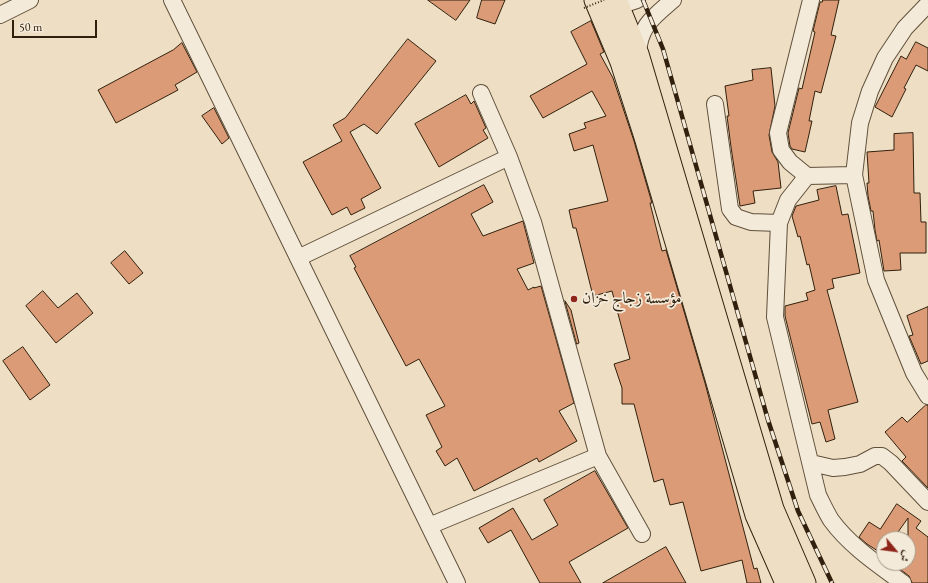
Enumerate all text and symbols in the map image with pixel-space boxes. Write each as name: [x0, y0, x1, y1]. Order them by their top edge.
scale bar: [14, 12, 99, 38]
text: 50 m: [19, 19, 42, 35]
place label: مؤسسة زجاج خزان: [582, 289, 681, 309]
marker: مؤسسة زجاج خزان: [569, 294, 579, 304]
north arrow: [876, 531, 916, 571]
text: ش: [897, 548, 914, 564]

